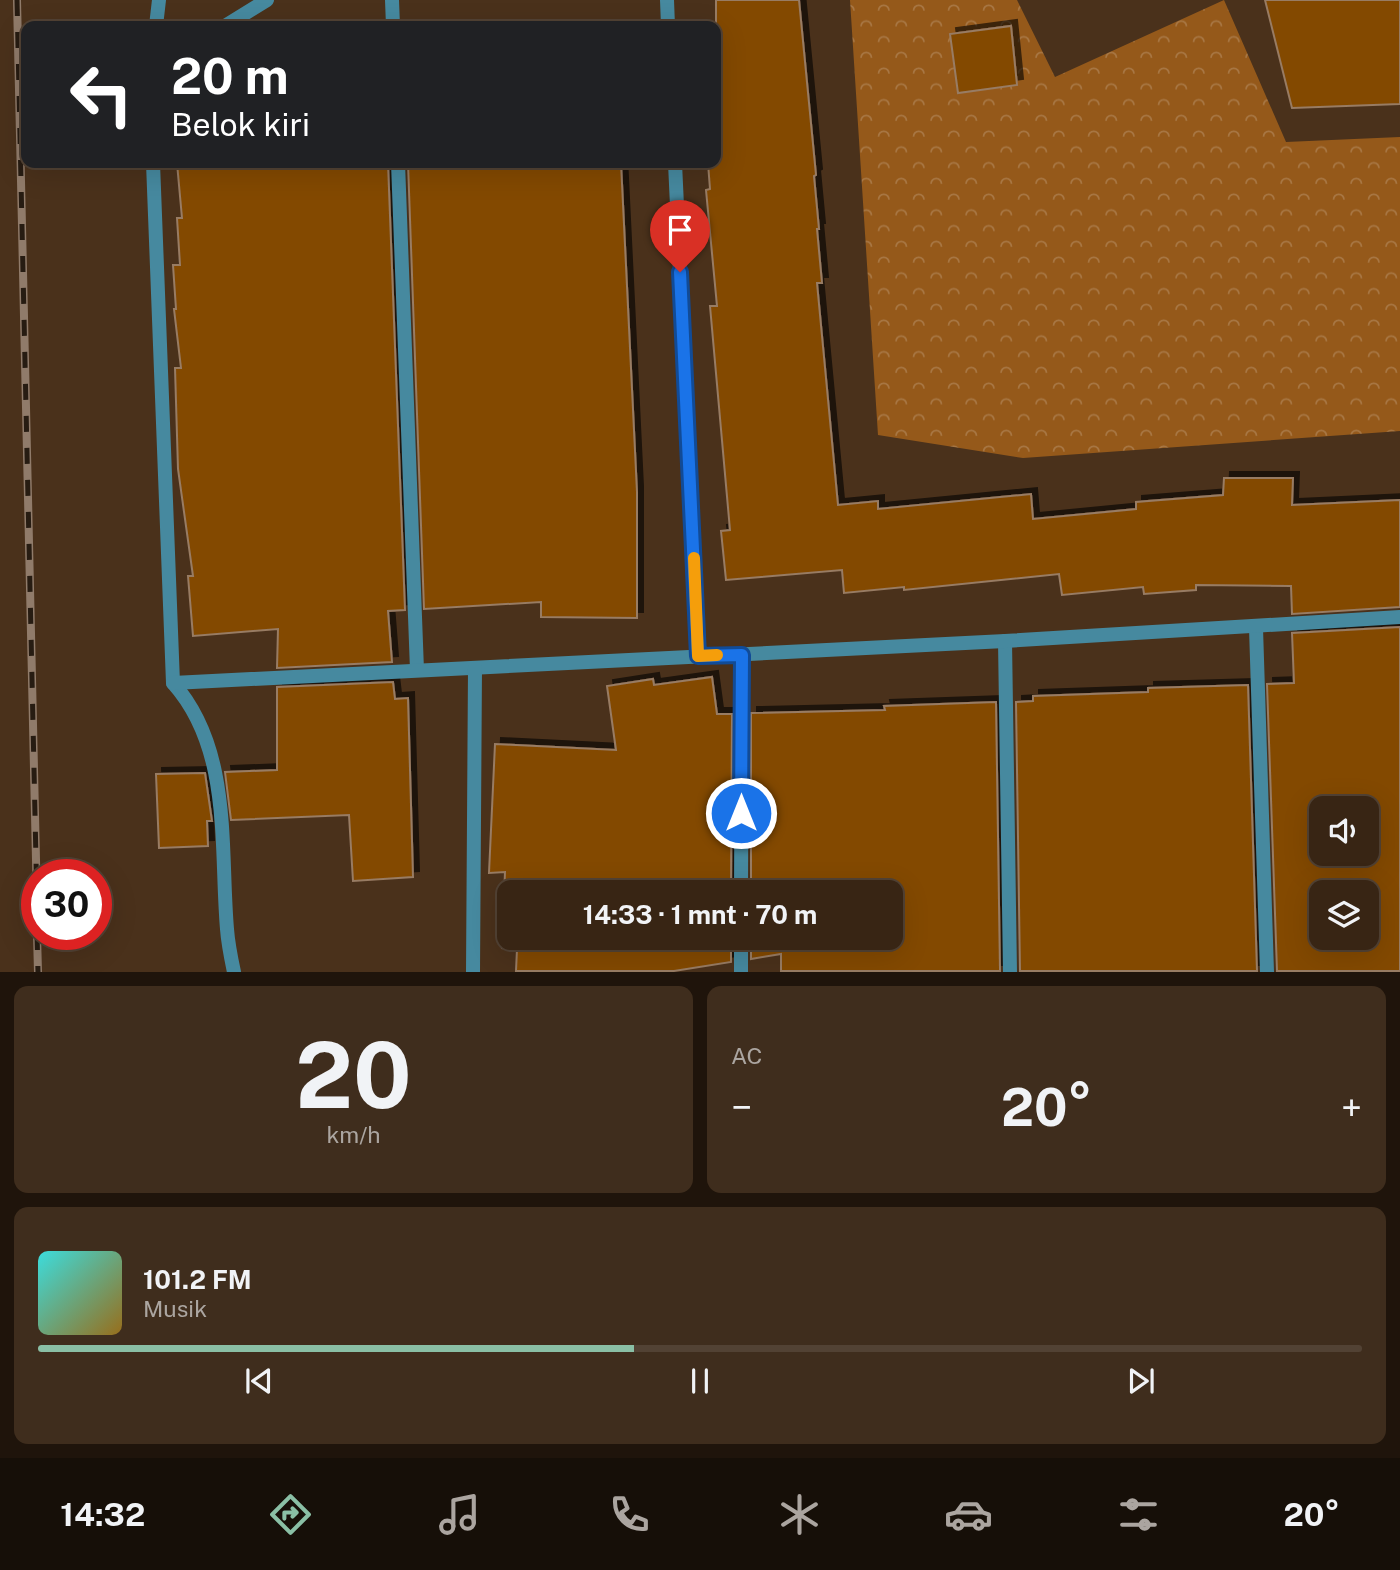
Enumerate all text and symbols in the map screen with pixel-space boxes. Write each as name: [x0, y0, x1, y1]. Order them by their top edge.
text: 20 m: [171, 47, 289, 105]
icon: left: [56, 49, 147, 140]
text: Belok kiri: [171, 106, 310, 143]
pin: [650, 200, 710, 272]
icon: arrive: [661, 211, 699, 249]
position arrow: [704, 776, 778, 850]
map controls: [1309, 796, 1379, 950]
button: sound: [1309, 796, 1379, 866]
speed limit sign: 30: [21, 859, 112, 950]
button: layers: [1309, 880, 1379, 950]
text: 14:33 · 1 mnt · 70 m: [583, 899, 817, 930]
text: 20: [295, 1022, 412, 1128]
text: AC: [731, 1042, 762, 1069]
text: 20°: [1001, 1077, 1092, 1138]
text: −: [731, 1085, 752, 1130]
text: +: [1341, 1085, 1362, 1130]
text: km/h: [326, 1121, 381, 1148]
text: 101.2 FM: [143, 1264, 252, 1295]
text: Musik: [143, 1295, 207, 1322]
icon: previous: [240, 1362, 278, 1400]
icon: pause: [681, 1362, 719, 1400]
icon: next: [1122, 1362, 1160, 1400]
icon: directions: [266, 1490, 315, 1539]
icon: music: [435, 1490, 484, 1539]
icon: phone: [605, 1490, 654, 1539]
icon: climate: [775, 1490, 824, 1539]
icon: car: [944, 1490, 993, 1539]
icon: filters: [1114, 1490, 1163, 1539]
text: 14:32: [60, 1496, 145, 1533]
text: 20°: [1283, 1496, 1340, 1533]

